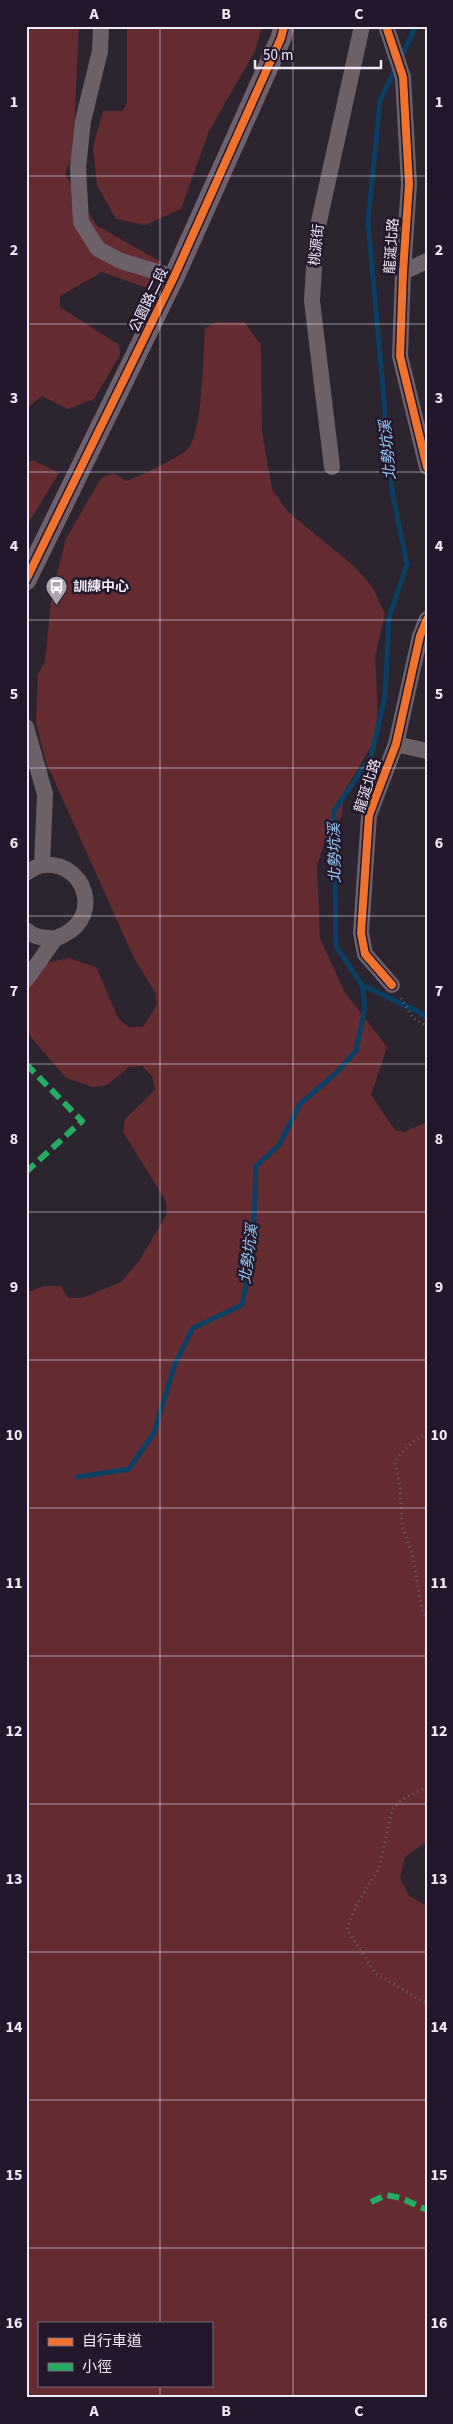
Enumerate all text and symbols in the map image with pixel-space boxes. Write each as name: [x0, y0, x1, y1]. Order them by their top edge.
text: A: [88, 3, 99, 25]
text: B: [221, 3, 231, 25]
text: C: [354, 3, 364, 25]
scale bar: [255, 38, 382, 70]
text: 50 m: [263, 45, 293, 66]
text: 1: [10, 91, 18, 113]
text: 1: [435, 91, 443, 113]
street label: 龍涎北路: [380, 217, 404, 275]
street label: 桃源街: [305, 223, 329, 267]
text: 2: [10, 239, 18, 261]
text: 2: [435, 239, 443, 261]
street label: 公園路二段: [125, 264, 173, 336]
text: 3: [10, 387, 18, 409]
text: 3: [435, 387, 443, 409]
water label: 北勢坑溪: [375, 417, 401, 481]
text: 4: [10, 535, 19, 557]
text: 4: [435, 535, 444, 557]
bus stop icon: 訓練中心: [45, 575, 69, 606]
place label: 訓練中心: [73, 577, 129, 597]
text: 5: [10, 683, 18, 705]
text: 5: [435, 683, 443, 705]
street label: 龍涎北路: [350, 756, 386, 816]
water label: 北勢坑溪: [324, 821, 346, 883]
text: 6: [10, 832, 18, 854]
text: 6: [435, 832, 443, 854]
text: 7: [10, 980, 18, 1002]
text: 7: [435, 980, 443, 1002]
text: 8: [10, 1128, 18, 1150]
text: 8: [435, 1128, 443, 1150]
water label: 北勢坑溪: [235, 1221, 263, 1285]
text: 9: [10, 1276, 18, 1298]
text: 9: [435, 1276, 443, 1298]
text: 10: [6, 1424, 22, 1446]
text: 10: [431, 1424, 447, 1446]
text: 11: [6, 1572, 22, 1594]
text: 11: [431, 1572, 447, 1594]
text: 12: [6, 1720, 22, 1742]
text: 12: [431, 1720, 447, 1742]
text: 13: [6, 1868, 22, 1890]
text: 13: [431, 1868, 447, 1890]
text: 14: [6, 2016, 23, 2038]
text: 14: [431, 2016, 448, 2038]
text: 15: [6, 2164, 22, 2186]
text: 15: [431, 2164, 447, 2186]
text: 16: [6, 2312, 22, 2334]
text: 16: [431, 2312, 447, 2334]
legend: [38, 2322, 212, 2386]
text: 自行車道: [82, 2331, 142, 2352]
text: 小徑: [82, 2357, 112, 2378]
text: A: [88, 2400, 99, 2422]
text: B: [221, 2400, 231, 2422]
text: C: [354, 2400, 364, 2422]

